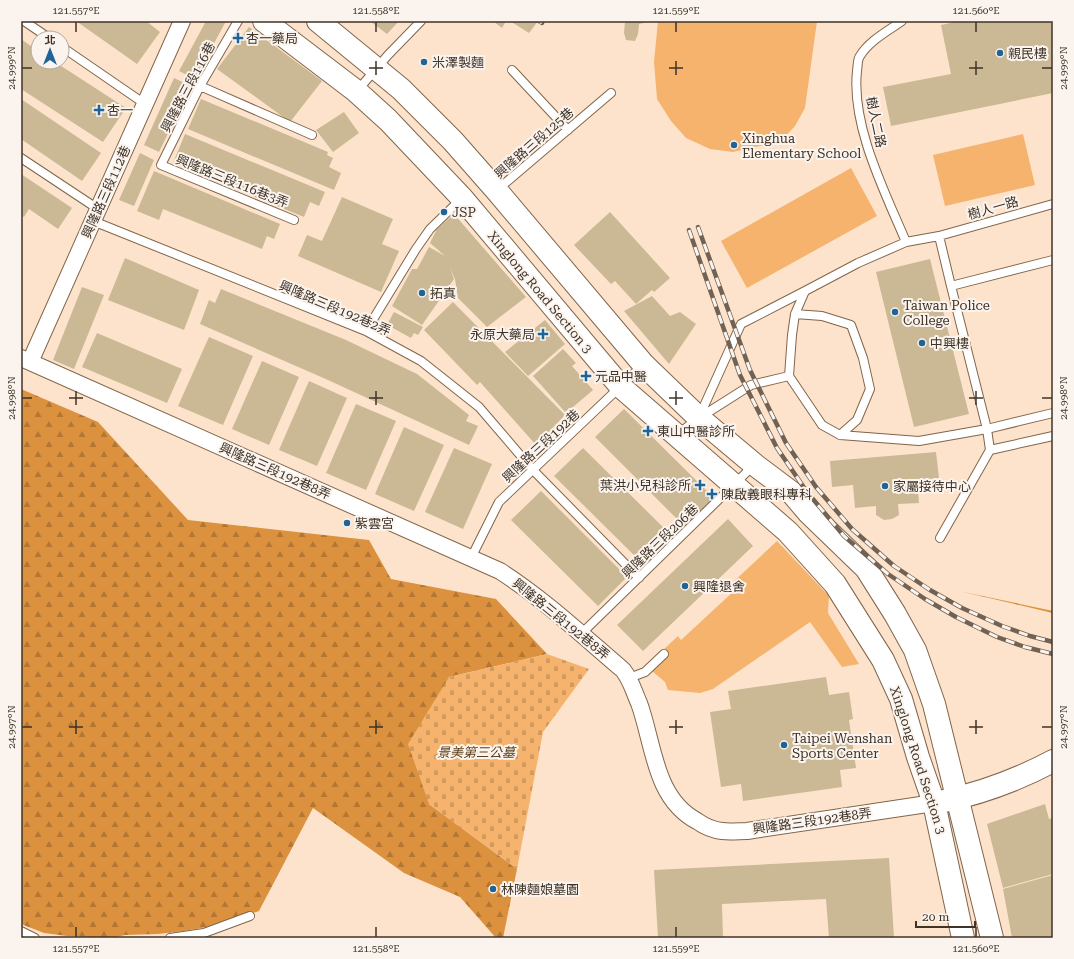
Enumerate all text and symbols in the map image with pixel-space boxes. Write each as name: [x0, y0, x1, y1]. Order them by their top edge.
text: 121.557°E: [52, 5, 100, 16]
text: 121.558°E: [352, 5, 400, 16]
text: 121.559°E: [652, 5, 700, 16]
text: 121.560°E: [952, 5, 1000, 16]
north arrow: [30, 30, 70, 70]
place label: 杏一藥局: [246, 31, 298, 46]
marker: 杏一藥局: [233, 33, 243, 43]
text: 北: [45, 34, 56, 47]
street label: 興隆路三段116巷: [158, 39, 218, 135]
text: 24.999°N: [6, 46, 17, 90]
place label: 親民樓: [1008, 46, 1047, 61]
text: 24.999°N: [1058, 46, 1069, 90]
marker: 親民樓: [995, 48, 1005, 58]
place label: 米澤製麵: [432, 55, 484, 70]
marker: 米澤製麵: [419, 57, 429, 67]
street label: 樹人二路: [863, 95, 889, 149]
place label: 杏一: [107, 103, 133, 118]
marker: 杏一: [94, 105, 104, 115]
street label: 興隆路三段125巷: [491, 105, 577, 181]
place label: Xinghua Elementary School: [742, 131, 861, 161]
marker: Xinghua Elementary School: [729, 140, 739, 150]
street label: 興隆路三段112巷: [79, 143, 133, 241]
street label: 興隆路三段116巷3弄: [174, 152, 290, 210]
street label: 樹人一路: [966, 194, 1020, 222]
place label: JSP: [452, 205, 476, 220]
marker: JSP: [439, 207, 449, 217]
street label: Xinglong Road Section 3: [485, 228, 595, 356]
street label: 興隆路三段192巷2弄: [277, 278, 393, 338]
place label: 拓真: [430, 286, 456, 301]
marker: 拓真: [417, 288, 427, 298]
place label: Taiwan Police College: [903, 298, 990, 328]
marker: Taiwan Police College: [890, 307, 900, 317]
place label: 永原大藥局: [470, 327, 535, 342]
marker: 永原大藥局: [538, 329, 548, 339]
place label: 中興樓: [930, 336, 969, 351]
marker: 中興樓: [917, 338, 927, 348]
place label: 元品中醫: [595, 369, 647, 384]
marker: 元品中醫: [580, 370, 592, 382]
text: 24.998°N: [6, 376, 17, 420]
text: 24.998°N: [1058, 376, 1069, 420]
street label: 興隆路三段192巷: [499, 406, 583, 486]
place label: 東山中醫診所: [657, 424, 735, 439]
marker: 東山中醫診所: [642, 425, 654, 437]
street label: 興隆路三段192巷8弄: [217, 440, 333, 502]
place label: 葉洪小兒科診所: [600, 478, 691, 493]
marker: 葉洪小兒科診所: [694, 479, 706, 491]
place label: 家屬接待中心: [893, 479, 971, 494]
marker: 家屬接待中心: [880, 481, 890, 491]
place label: 陳啟義眼科專科: [721, 487, 812, 502]
marker: 陳啟義眼科專科: [706, 488, 718, 500]
street label: 興隆路三段206巷: [619, 501, 701, 581]
place label: 紫雲宮: [355, 516, 394, 531]
marker: 紫雲宮: [342, 518, 352, 528]
street label: 興隆路三段192巷8弄: [510, 575, 612, 663]
place label: 興隆退舍: [693, 579, 745, 594]
marker: 興隆退舍: [680, 581, 690, 591]
street label: Xinglong Road Section 3: [887, 684, 949, 836]
text: 24.997°N: [6, 705, 17, 749]
text: 24.997°N: [1058, 705, 1069, 749]
place label: Taipei Wenshan Sports Center: [792, 731, 893, 761]
marker: Taipei Wenshan Sports Center: [779, 740, 789, 750]
park label: 景美第三公墓: [437, 745, 517, 760]
street label: 興隆路三段192巷8弄: [751, 805, 873, 837]
place label: 林陳麵娘墓園: [501, 882, 579, 897]
marker: 林陳麵娘墓園: [488, 884, 498, 894]
scale bar: [916, 903, 975, 929]
text: 20 m: [922, 910, 949, 924]
text: 121.557°E: [52, 943, 100, 954]
text: 121.558°E: [352, 943, 400, 954]
text: 121.559°E: [652, 943, 700, 954]
text: 121.560°E: [952, 943, 1000, 954]

